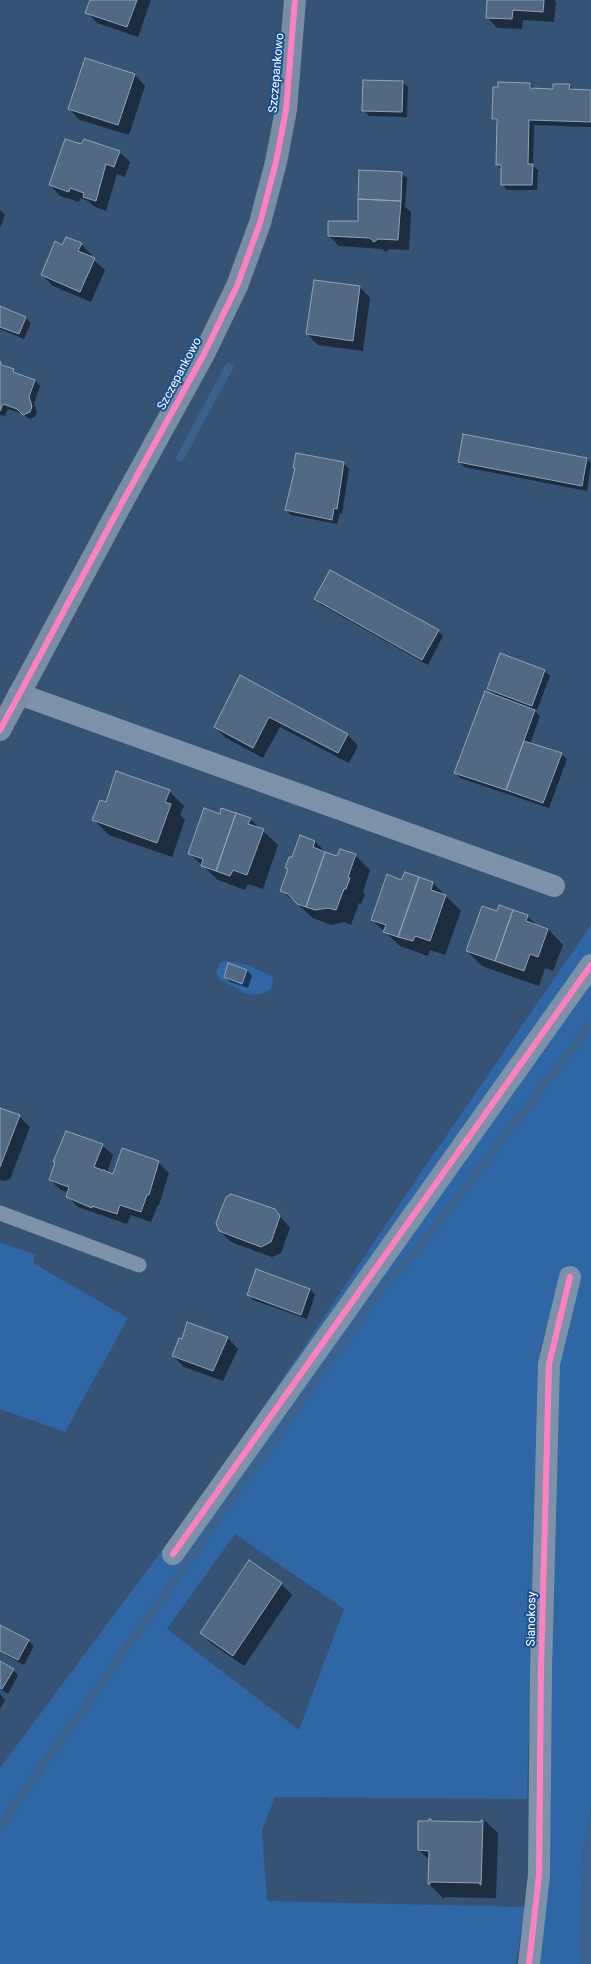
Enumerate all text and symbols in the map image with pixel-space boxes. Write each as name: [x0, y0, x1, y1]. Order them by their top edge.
street label: Szczepankowo: [266, 32, 288, 114]
street label: Szczepankowo: [155, 335, 205, 413]
street label: Sianokosy: [524, 1591, 540, 1647]

